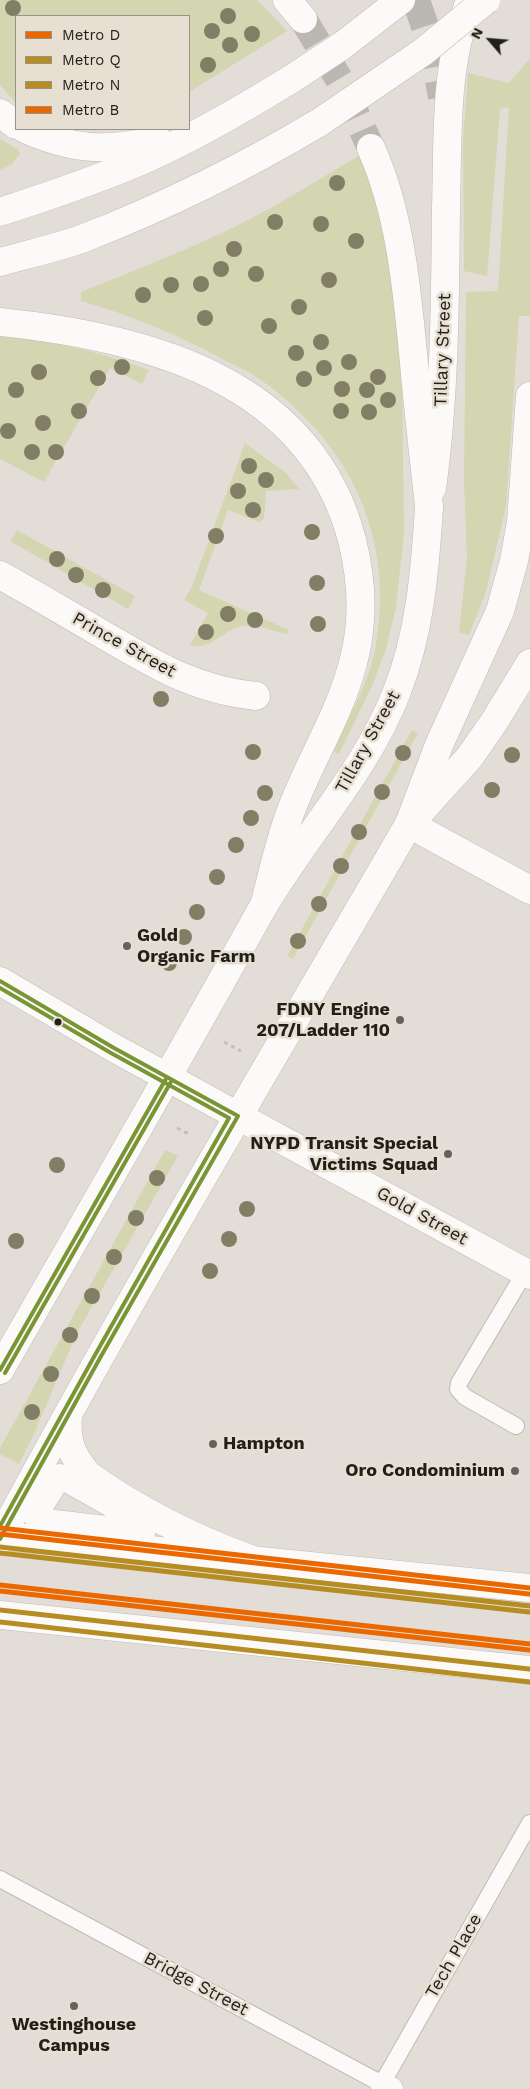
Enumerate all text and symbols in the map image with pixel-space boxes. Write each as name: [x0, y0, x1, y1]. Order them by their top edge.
legend: [15, 15, 190, 130]
north arrow: [465, 15, 515, 65]
text: N: [467, 25, 486, 41]
text: Metro D: [62, 26, 120, 44]
text: Metro Q: [62, 51, 121, 69]
text: Metro N: [62, 76, 120, 94]
text: Metro B: [62, 101, 119, 119]
street label: Tillary Street: [430, 293, 456, 407]
street label: Prince Street: [68, 608, 180, 682]
street label: Tillary Street: [331, 687, 405, 797]
place label: Gold Organic Farm: [137, 925, 255, 968]
marker: Gold Organic Farm: [121, 940, 133, 952]
place label: FDNY Engine 207/Ladder 110: [256, 999, 390, 1042]
marker: FDNY Engine 207/Ladder 110: [394, 1014, 406, 1026]
unlabelled marker: [53, 1017, 63, 1027]
place label: NYPD Transit Special Victims Squad: [250, 1133, 438, 1176]
marker: NYPD Transit Special Victims Squad: [442, 1148, 454, 1160]
street label: Gold Street: [373, 1182, 471, 1250]
place label: Hampton: [223, 1433, 305, 1455]
marker: Hampton: [207, 1438, 219, 1450]
place label: Oro Condominium: [345, 1460, 505, 1482]
marker: Oro Condominium: [509, 1465, 521, 1477]
street label: Tech Place: [421, 1910, 487, 2002]
street label: Bridge Street: [140, 1947, 252, 2021]
marker: Westinghouse Campus: [68, 2000, 80, 2012]
place label: Westinghouse Campus: [12, 2014, 136, 2056]

